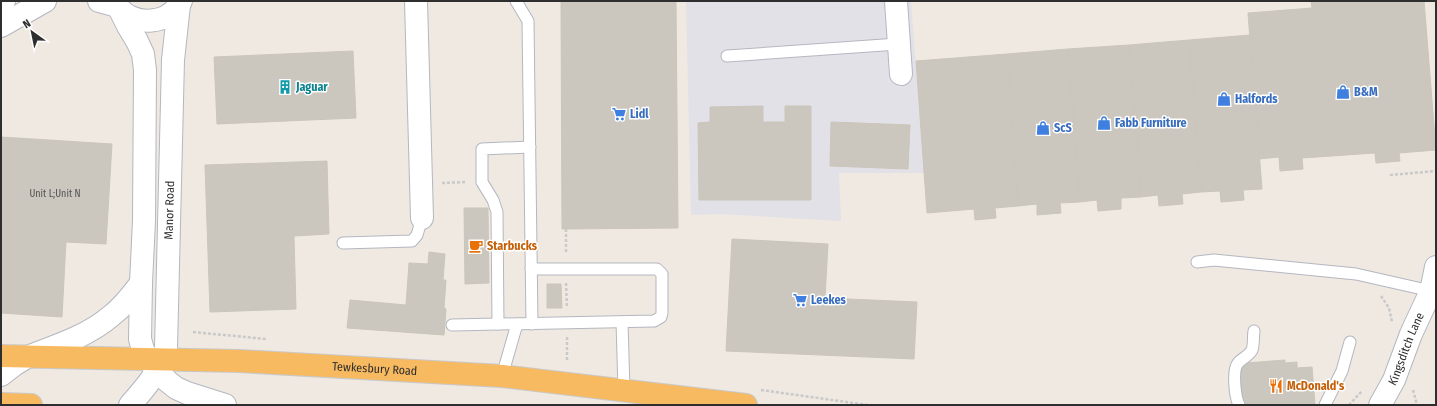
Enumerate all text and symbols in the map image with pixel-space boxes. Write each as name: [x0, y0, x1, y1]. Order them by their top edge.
north arrow: [12, 12, 52, 52]
text: N: [21, 17, 33, 31]
building icon: Jaguar: [277, 79, 293, 95]
place label: Jaguar: [295, 80, 328, 94]
shop icon: B&M: [1335, 84, 1351, 100]
place label: B&M: [1354, 85, 1378, 99]
shop icon: Halfords: [1216, 91, 1232, 107]
place label: Halfords: [1235, 92, 1278, 106]
supermarket icon: Lidl: [611, 106, 627, 122]
place label: Lidl: [630, 107, 649, 121]
shop icon: Fabb Furniture: [1096, 115, 1112, 131]
place label: Fabb Furniture: [1115, 116, 1187, 130]
shop icon: ScS: [1035, 120, 1051, 136]
place label: ScS: [1054, 121, 1072, 135]
street label: Manor Road: [162, 180, 177, 240]
house number: Unit L;Unit N: [29, 188, 81, 200]
cafe icon: Starbucks: [468, 238, 484, 254]
place label: Starbucks: [487, 239, 538, 253]
supermarket icon: Leekes: [792, 292, 808, 308]
place label: Leekes: [811, 293, 847, 307]
street label: Kingsditch Lane: [1385, 310, 1427, 388]
street label: Tewkesbury Road: [332, 359, 418, 378]
restaurant icon: McDonald's: [1268, 378, 1284, 394]
place label: McDonald's: [1287, 379, 1345, 393]

